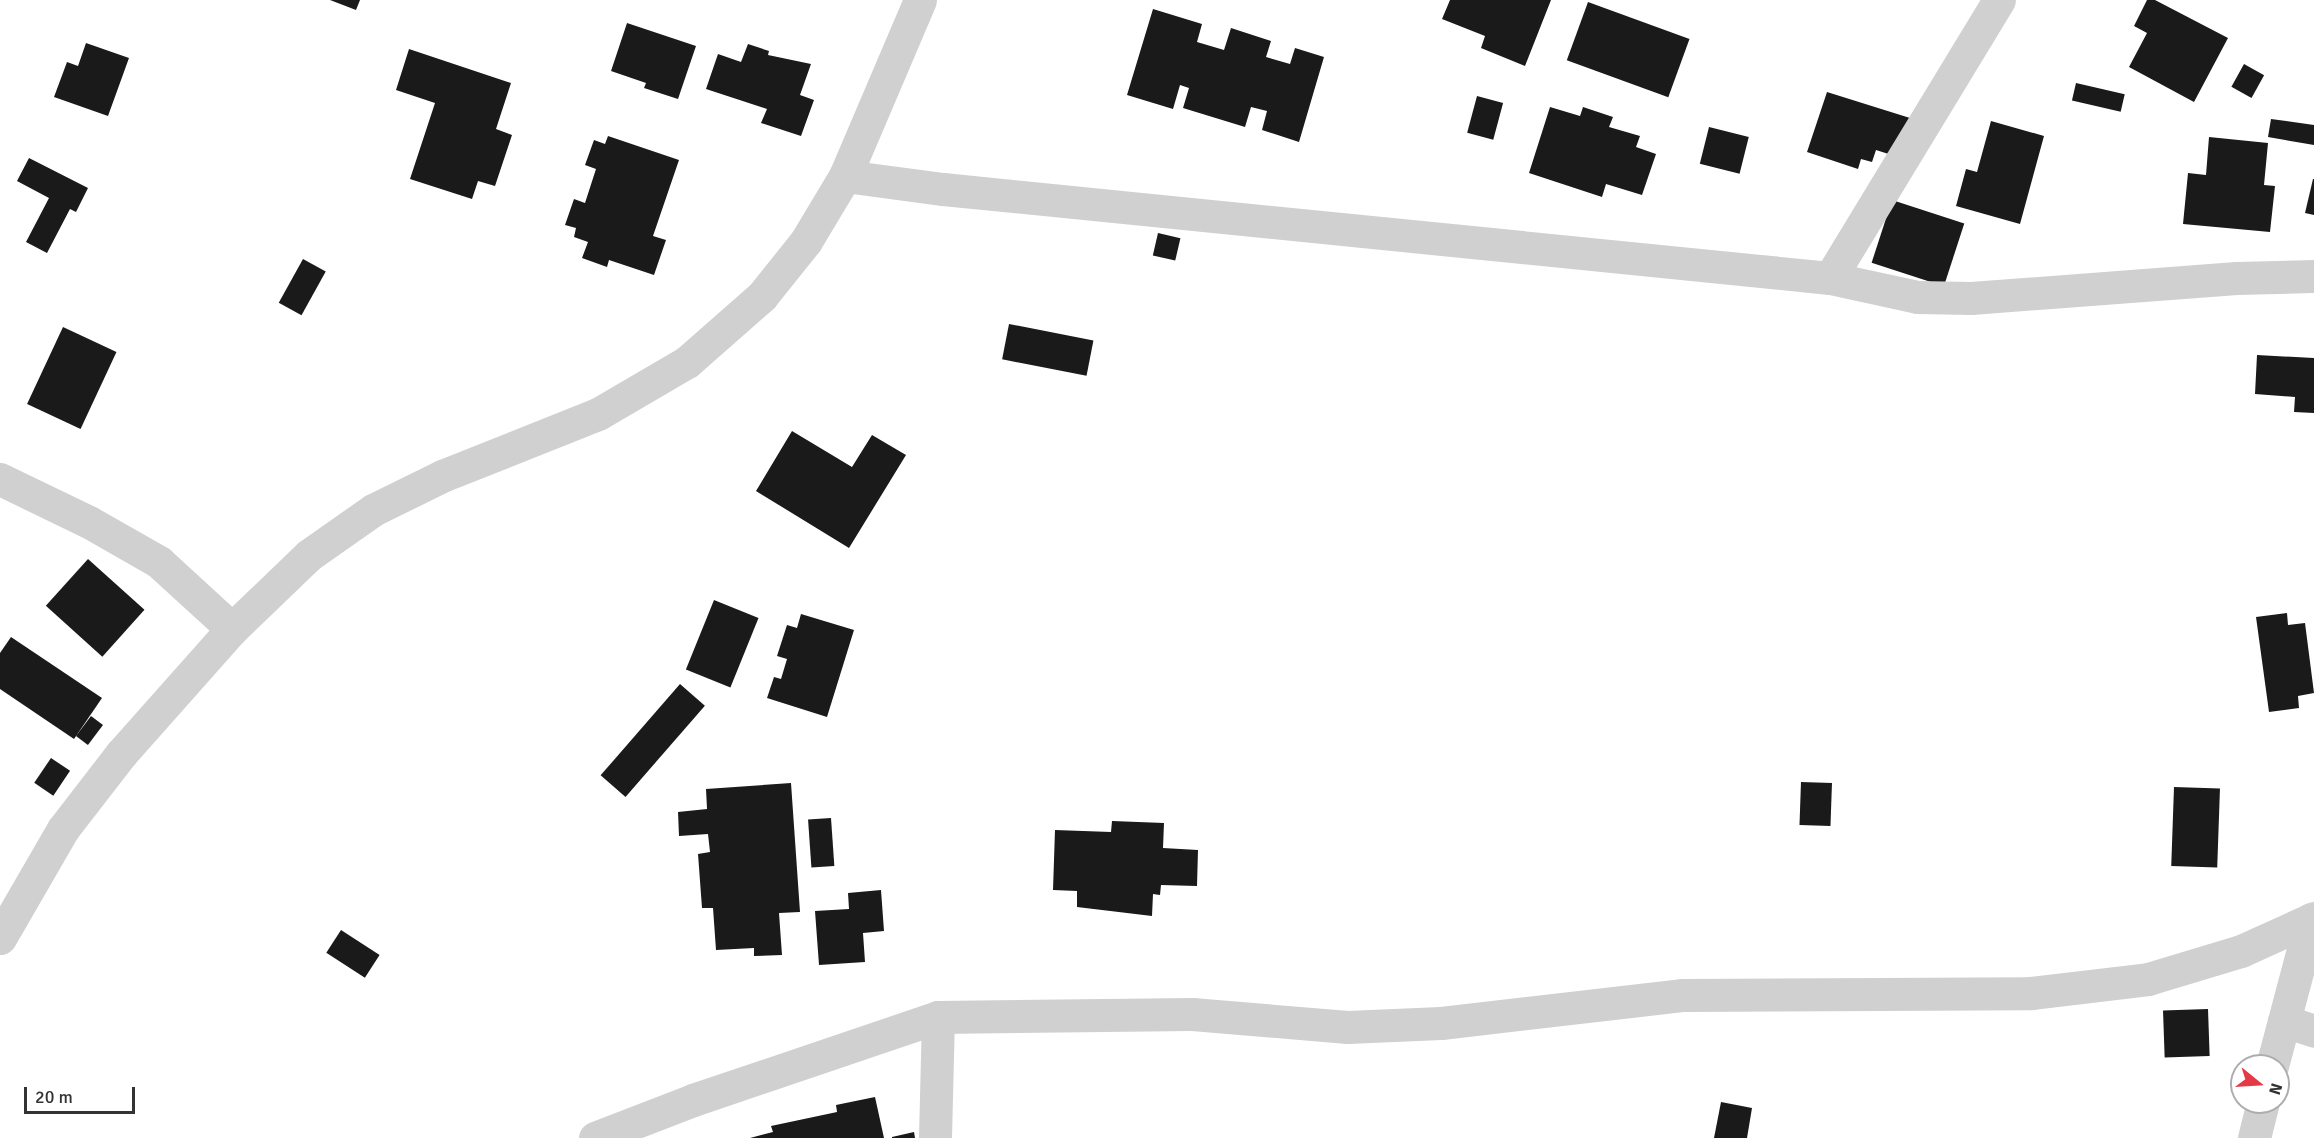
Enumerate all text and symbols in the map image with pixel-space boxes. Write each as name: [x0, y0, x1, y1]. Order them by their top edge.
north arrow: [2230, 1054, 2290, 1114]
scale bar: [27, 1075, 138, 1113]
text: N: [2264, 1081, 2286, 1097]
text: 20 m: [35, 1086, 73, 1108]

